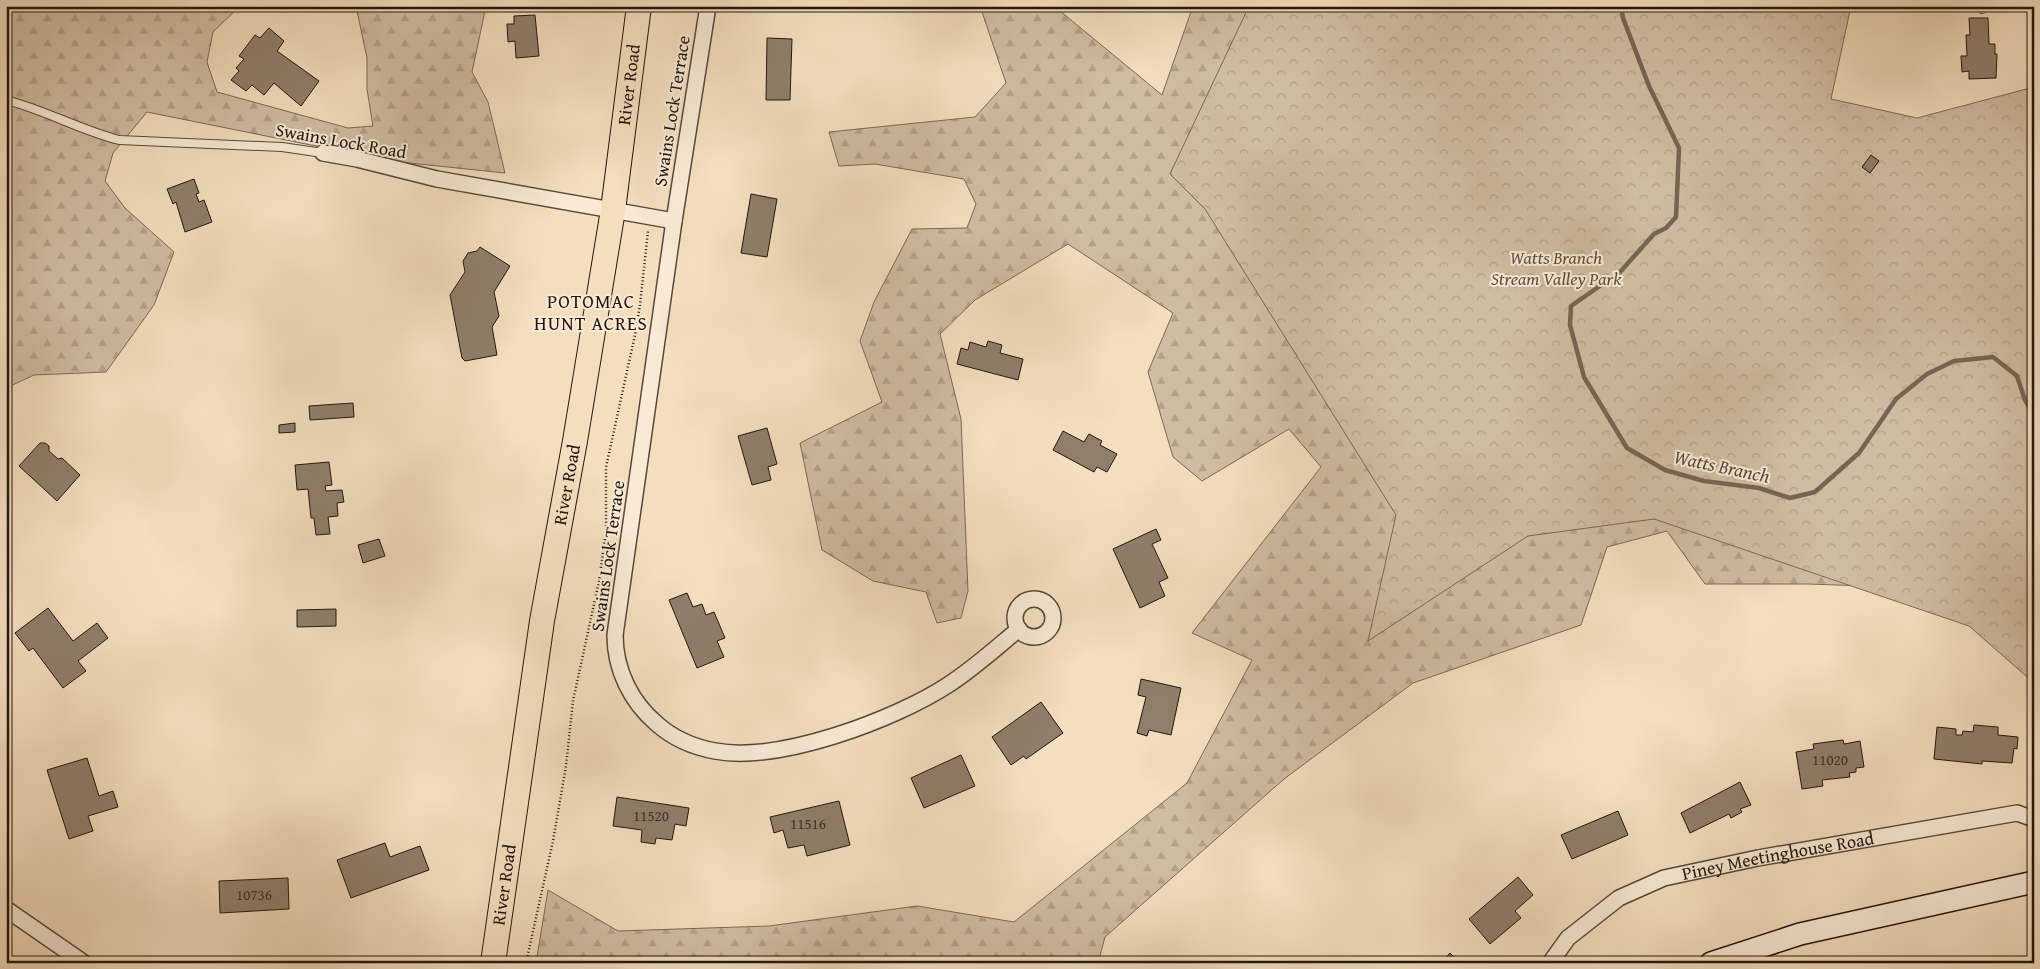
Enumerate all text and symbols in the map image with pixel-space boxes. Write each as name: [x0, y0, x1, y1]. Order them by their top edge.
street label: Swains Lock Terrace: [646, 34, 697, 188]
street label: River Road: [610, 42, 647, 127]
street label: Swains Lock Road: [273, 116, 409, 165]
park label: Watts Branch Stream Valley Park: [1491, 244, 1622, 292]
district label: POTOMAC HUNT ACRES: [534, 287, 648, 337]
street label: River Road: [546, 442, 587, 527]
water label: Watts Branch: [1672, 442, 1773, 490]
street label: Swains Lock Terrace: [584, 479, 631, 633]
house number: 11020: [1812, 749, 1848, 770]
house number: 11520: [633, 805, 669, 826]
house number: 11516: [790, 813, 826, 834]
street label: Piney Meetinghouse Road: [1679, 824, 1876, 887]
street label: River Road: [485, 842, 523, 927]
house number: 10736: [236, 884, 272, 905]

